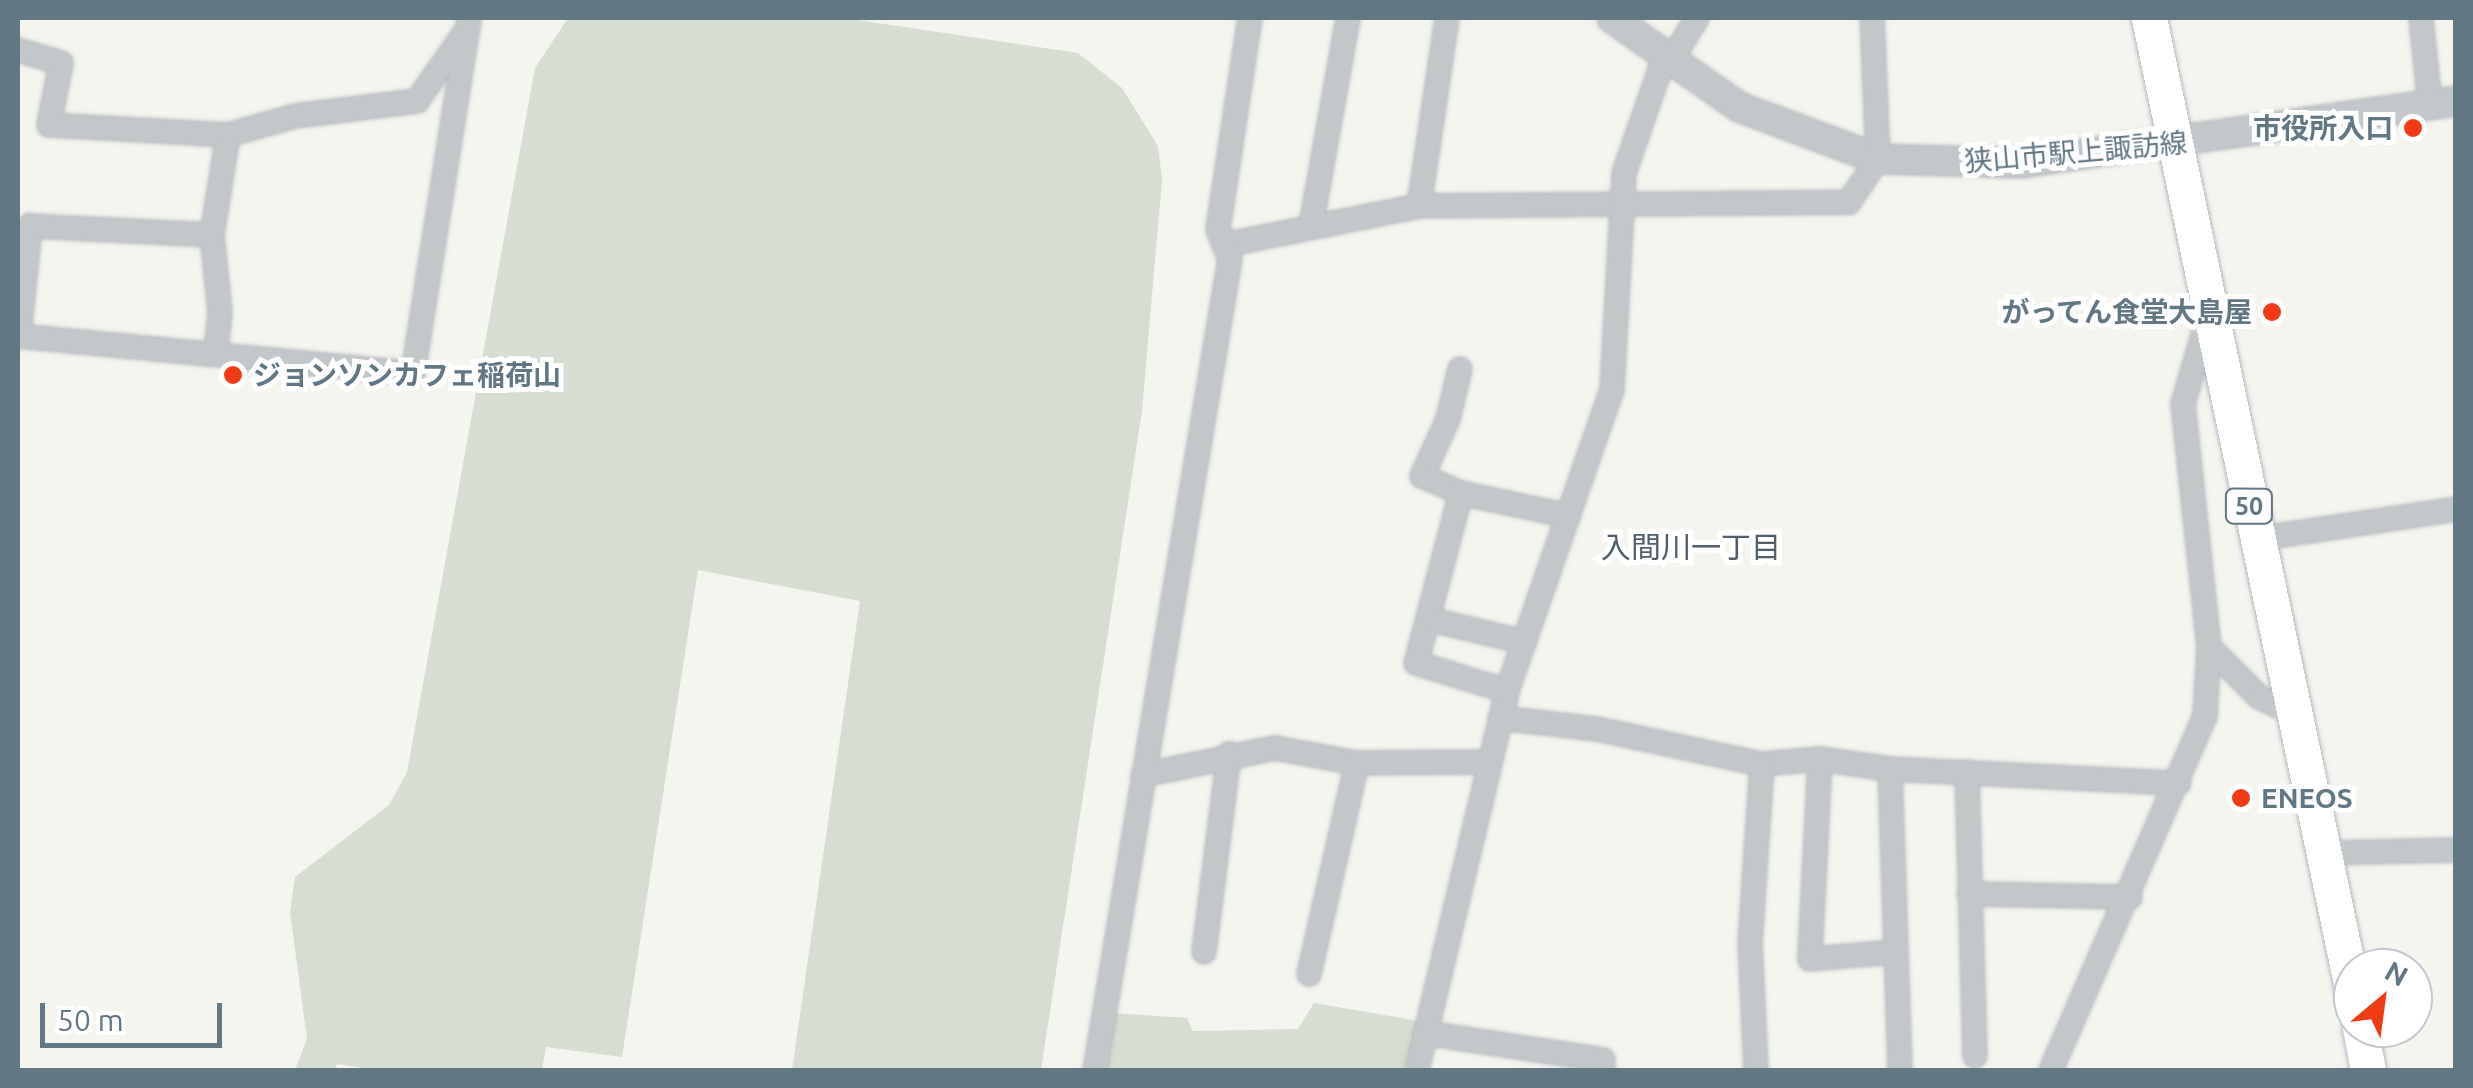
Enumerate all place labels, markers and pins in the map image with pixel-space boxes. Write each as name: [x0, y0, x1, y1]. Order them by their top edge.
place label: 市役所入口: [2253, 111, 2393, 145]
marker: 市役所入口: [2402, 117, 2424, 139]
place label: がってん食堂大島屋: [2000, 295, 2252, 329]
marker: がってん食堂大島屋: [2261, 301, 2283, 323]
place label: ジョンソンカフェ稲荷山: [253, 358, 561, 392]
marker: ジョンソンカフェ稲荷山: [222, 364, 244, 386]
place label: ENEOS: [2261, 781, 2353, 815]
marker: ENEOS: [2230, 787, 2252, 809]

